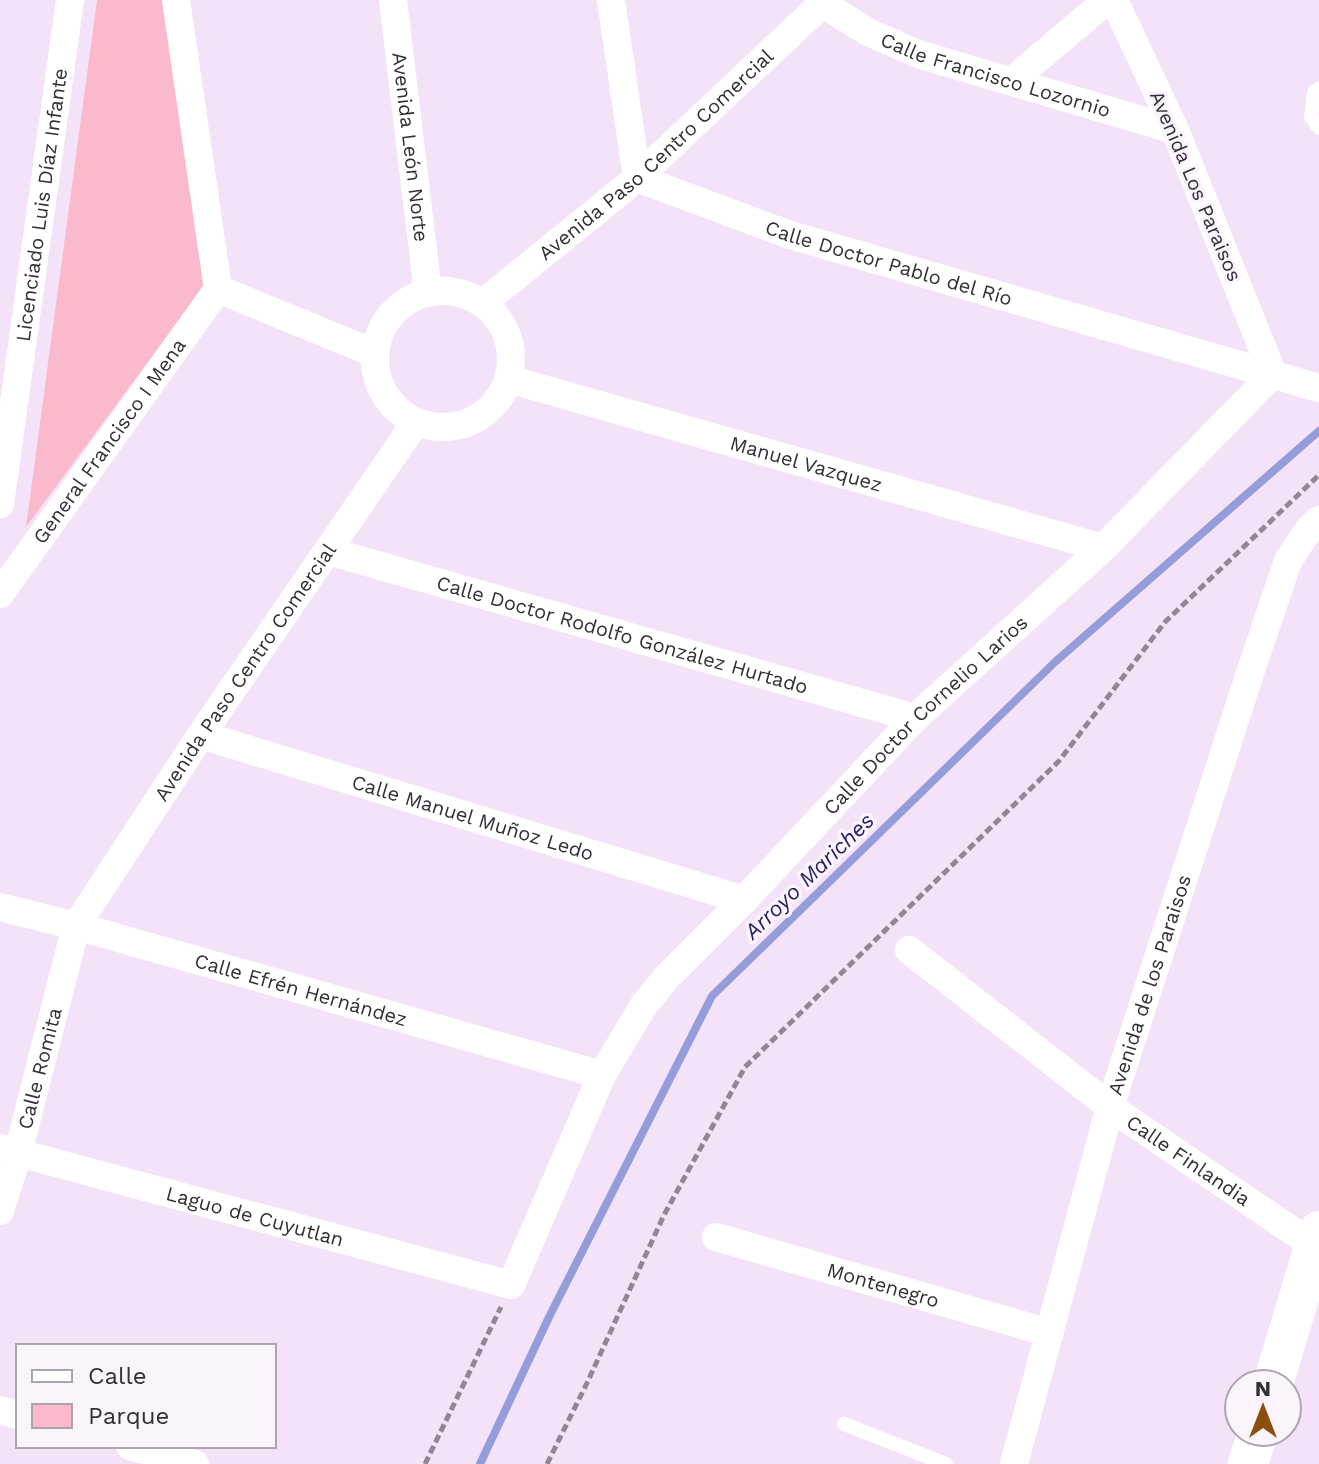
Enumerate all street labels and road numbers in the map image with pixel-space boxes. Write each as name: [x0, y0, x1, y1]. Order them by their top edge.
street label: Calle Francisco Lozornio: [877, 27, 1113, 122]
street label: Avenida Paso Centro Comercial: [534, 44, 778, 265]
street label: Avenida León Norte: [387, 51, 434, 243]
street label: Licenciado Luis Díaz Infante: [11, 67, 72, 343]
street label: Avenida Los Paraisos: [1145, 87, 1247, 285]
street label: Calle Doctor Pablo del Río: [762, 215, 1015, 311]
street label: General Francisco I Mena: [28, 334, 191, 548]
street label: Manuel Vazquez: [727, 431, 885, 497]
street label: Avenida Paso Centro Comercial: [149, 539, 341, 805]
street label: Calle Doctor Rodolfo González Hurtado: [434, 571, 811, 699]
street label: Calle Doctor Cornelio Larios: [818, 610, 1032, 820]
street label: Calle Manuel Muñoz Ledo: [349, 770, 596, 866]
street label: Avenida de los Paraisos: [1103, 872, 1196, 1098]
street label: Calle Efrén Hernández: [192, 948, 410, 1031]
street label: Calle Romita: [13, 1005, 67, 1132]
street label: Calle Finlandia: [1122, 1110, 1255, 1211]
street label: Laguo de Cuyutlan: [164, 1181, 346, 1252]
street label: Montenegro: [824, 1258, 942, 1313]

